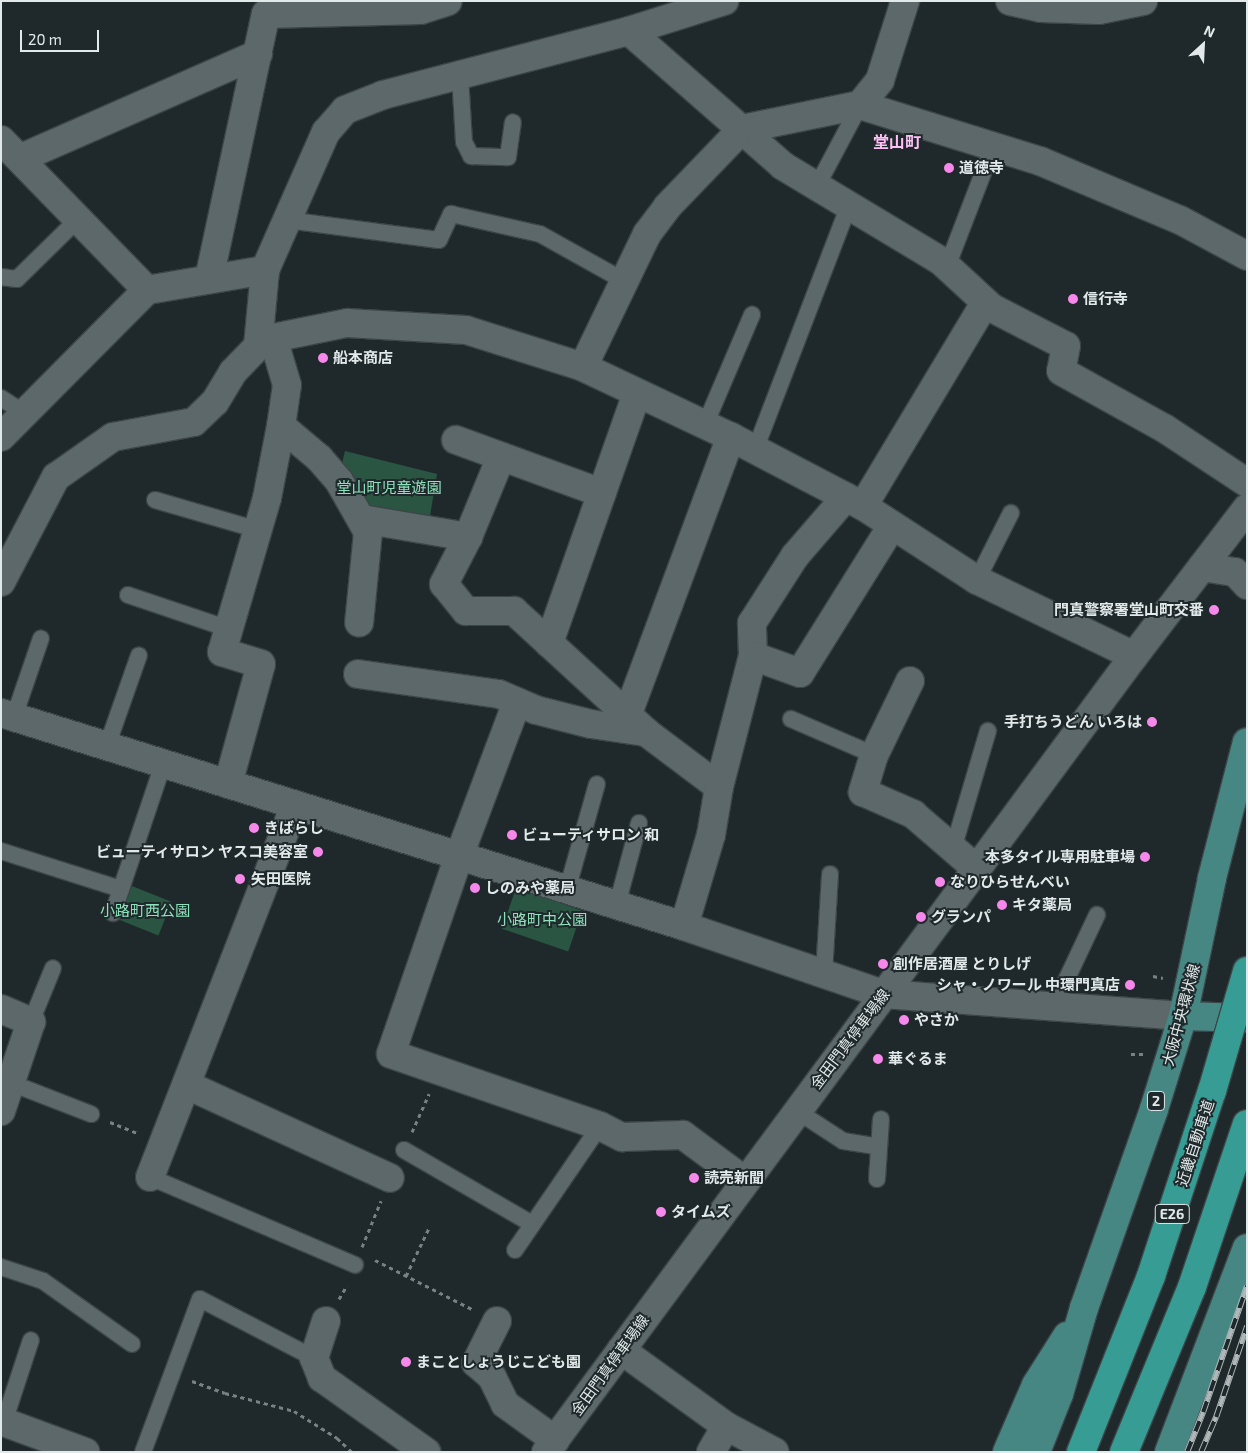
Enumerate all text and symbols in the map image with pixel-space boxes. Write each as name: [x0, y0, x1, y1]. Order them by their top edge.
scale bar: [22, 20, 101, 52]
north arrow: [1178, 20, 1228, 70]
text: N: [1201, 21, 1218, 41]
text: 20 m: [28, 30, 62, 48]
district label: 堂山町: [873, 132, 921, 152]
place label: 道徳寺: [959, 159, 1004, 177]
marker: 道徳寺: [943, 162, 955, 174]
place label: 信行寺: [1083, 290, 1128, 308]
marker: 信行寺: [1067, 293, 1079, 305]
place label: 船本商店: [333, 349, 393, 367]
marker: 船本商店: [317, 352, 329, 364]
park label: 堂山町児童遊園: [337, 479, 441, 497]
place label: 門真警察署堂山町交番: [1054, 601, 1204, 619]
marker: 門真警察署堂山町交番: [1208, 604, 1220, 616]
place label: 手打ちうどん いろは: [1004, 713, 1142, 731]
marker: 手打ちうどん いろは: [1146, 716, 1158, 728]
place label: きばらし: [264, 819, 324, 837]
marker: きばらし: [248, 822, 260, 834]
place label: ビューティサロン 和: [522, 826, 660, 844]
marker: ビューティサロン 和: [506, 829, 518, 841]
place label: ビューティサロン ヤスコ美容室: [95, 843, 308, 861]
marker: ビューティサロン ヤスコ美容室: [312, 846, 324, 858]
place label: 本多タイル専用駐車場: [985, 848, 1135, 866]
marker: 本多タイル専用駐車場: [1139, 851, 1151, 863]
place label: 矢田医院: [251, 870, 311, 888]
marker: 矢田医院: [233, 872, 247, 886]
place label: なりひらせんべい: [950, 873, 1070, 891]
marker: なりひらせんべい: [934, 876, 946, 888]
place label: しのみや薬局: [485, 879, 575, 897]
marker: しのみや薬局: [469, 882, 481, 894]
place label: キタ薬局: [1012, 896, 1072, 914]
marker: キタ薬局: [996, 899, 1008, 911]
park label: 小路町西公園: [100, 902, 190, 920]
place label: グランパ: [931, 908, 991, 926]
park label: 小路町中公園: [497, 911, 587, 929]
marker: グランパ: [915, 911, 927, 923]
place label: 創作居酒屋 とりしげ: [893, 955, 1031, 973]
marker: 創作居酒屋 とりしげ: [877, 958, 889, 970]
street label: 大阪中央環状線: [1159, 962, 1203, 1068]
place label: シャ・ノワール 中環門真店: [937, 976, 1120, 994]
marker: シャ・ノワール 中環門真店: [1124, 979, 1136, 991]
street label: 金田門真停車場線: [807, 986, 893, 1092]
place label: やさか: [914, 1011, 959, 1029]
marker: やさか: [898, 1014, 910, 1026]
place label: 華ぐるま: [888, 1050, 948, 1068]
marker: 華ぐるま: [872, 1053, 884, 1065]
road number: 2: [1146, 1090, 1166, 1112]
street label: 近畿自動車道: [1173, 1097, 1217, 1189]
place label: 読売新聞: [704, 1169, 764, 1187]
marker: 読売新聞: [688, 1172, 700, 1184]
road number: E26: [1154, 1202, 1190, 1226]
place label: タイムズ: [671, 1203, 731, 1221]
marker: タイムズ: [655, 1206, 667, 1218]
street label: 金田門真停車場線: [567, 1311, 653, 1419]
place label: まことしょうじこども園: [416, 1353, 581, 1371]
marker: まことしょうじこども園: [400, 1356, 412, 1368]

